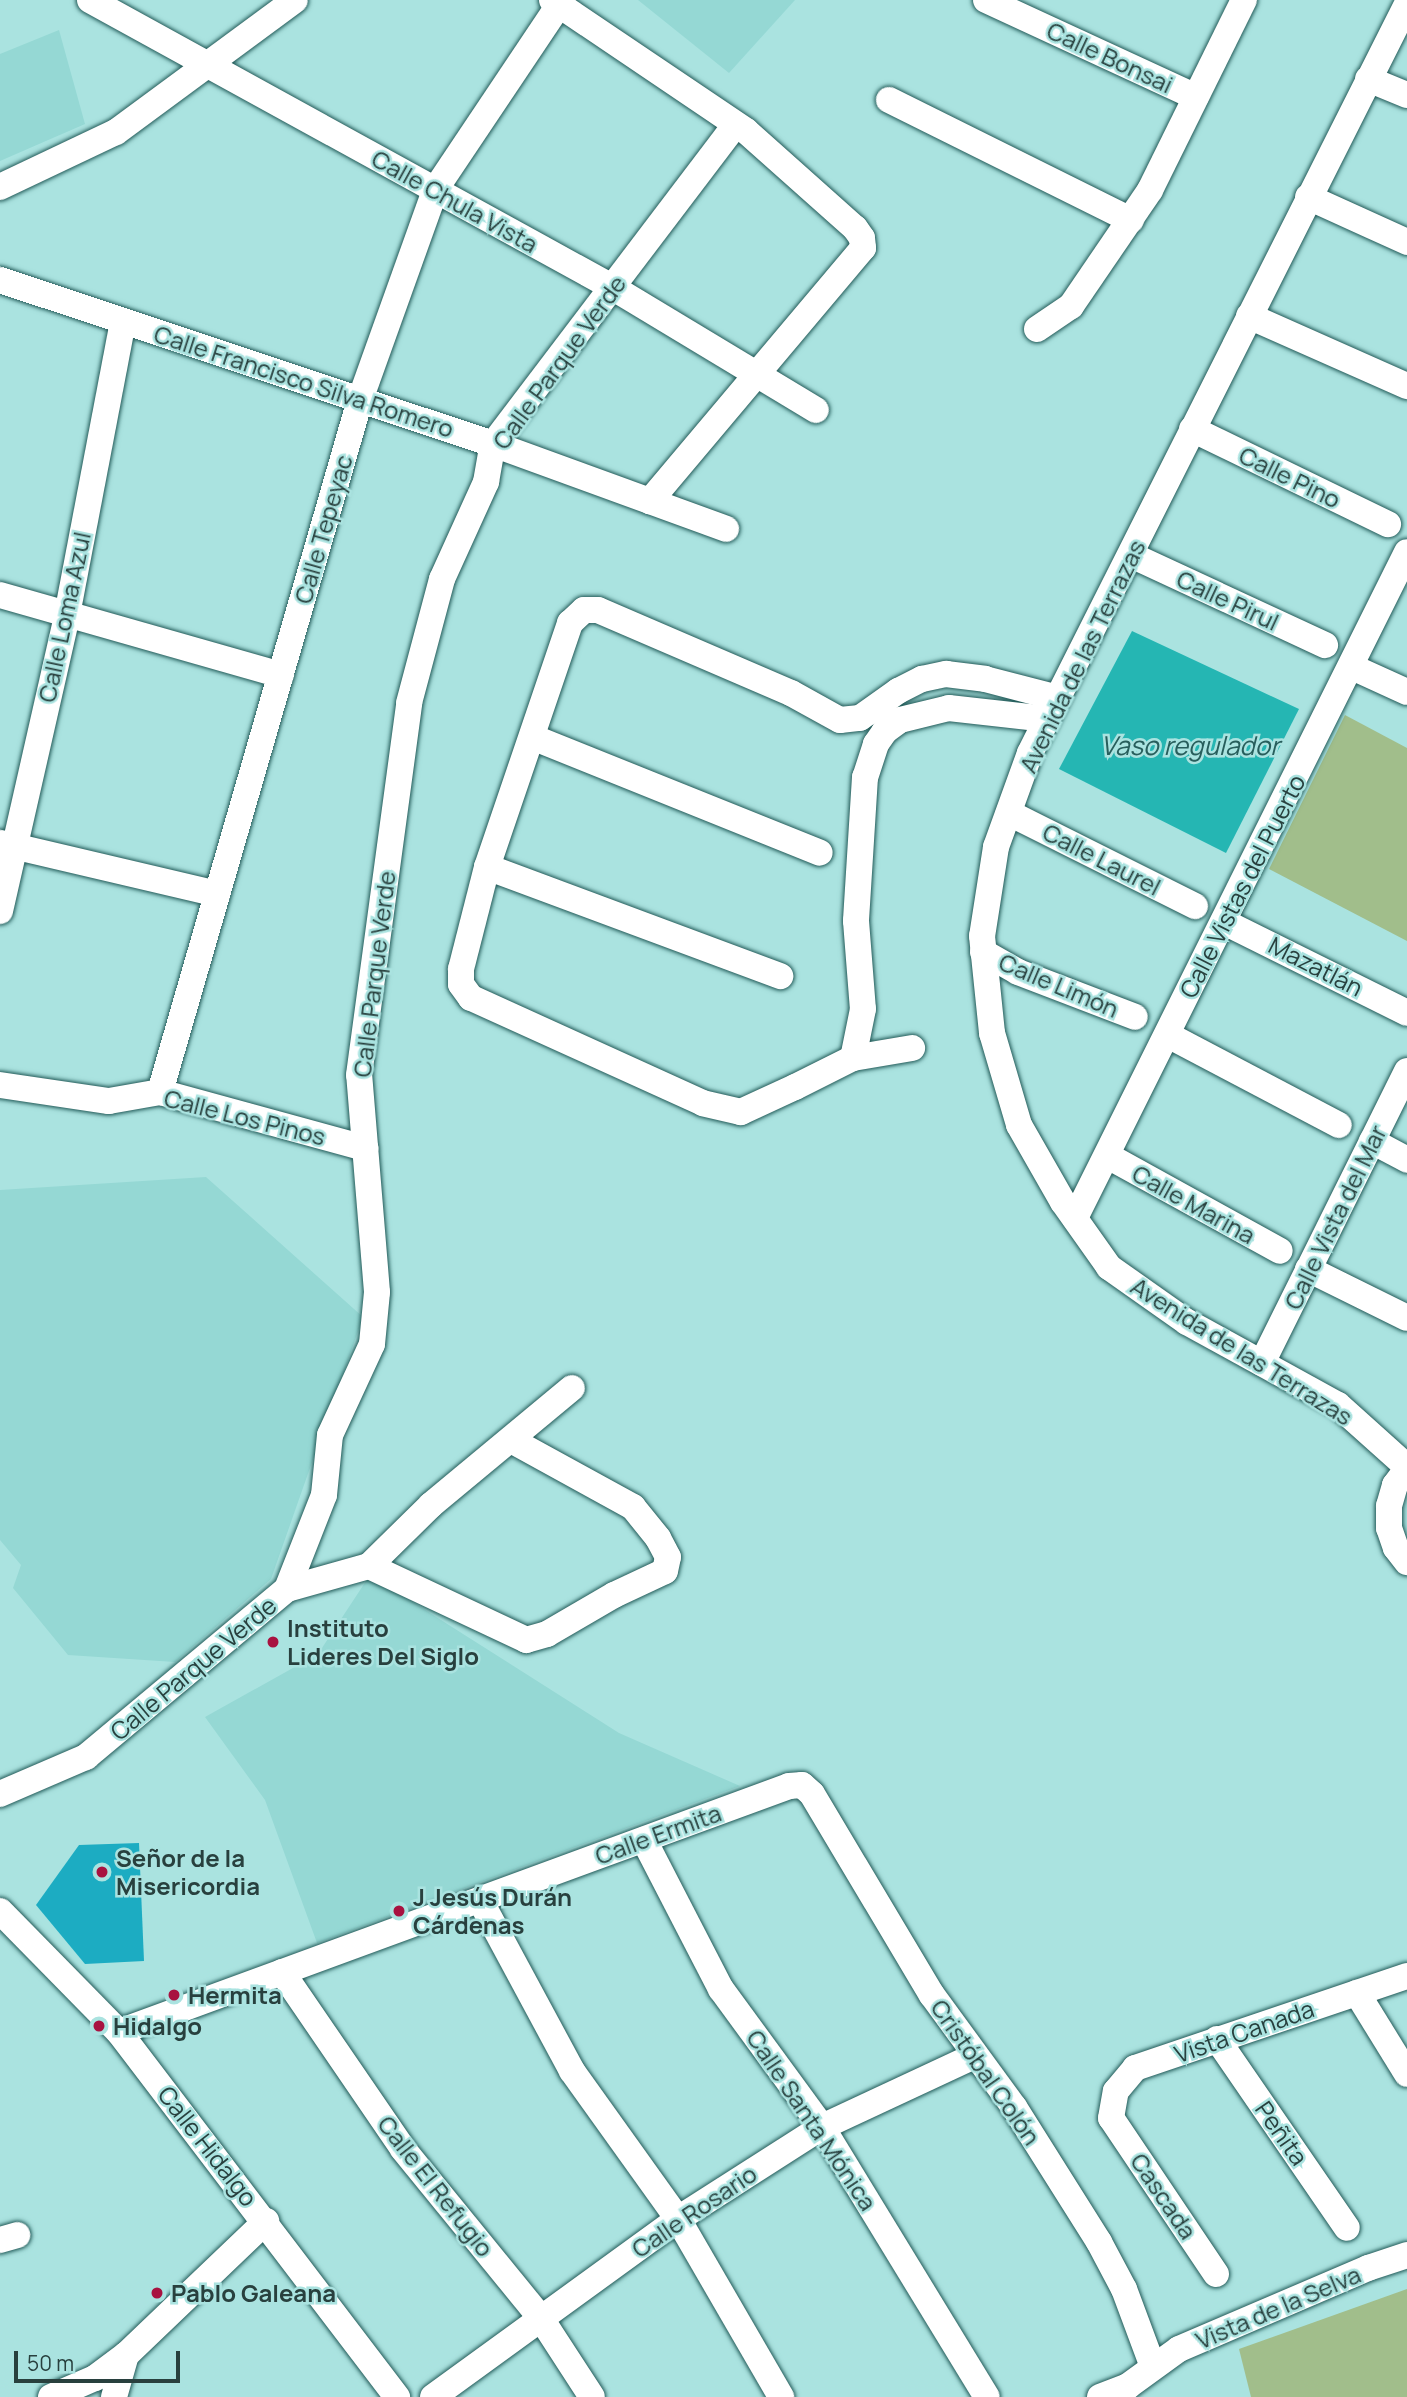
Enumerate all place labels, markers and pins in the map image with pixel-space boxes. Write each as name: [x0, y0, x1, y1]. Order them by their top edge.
place label: Instituto Lideres Del Siglo: [287, 1614, 479, 1670]
marker: Instituto Lideres Del Siglo: [265, 1634, 281, 1650]
place label: Señor de la Misericordia: [116, 1844, 260, 1900]
marker: Señor de la Misericordia: [94, 1864, 110, 1880]
place label: J Jesús Durán Cárdenas: [413, 1883, 572, 1939]
marker: J Jesús Durán Cárdenas: [391, 1903, 407, 1919]
place label: Hermita: [188, 1981, 282, 2009]
marker: Hermita: [166, 1987, 182, 2003]
place label: Hidalgo: [113, 2012, 202, 2040]
marker: Hidalgo: [91, 2018, 107, 2034]
place label: Pablo Galeana: [171, 2279, 336, 2307]
marker: Pablo Galeana: [149, 2285, 165, 2301]

